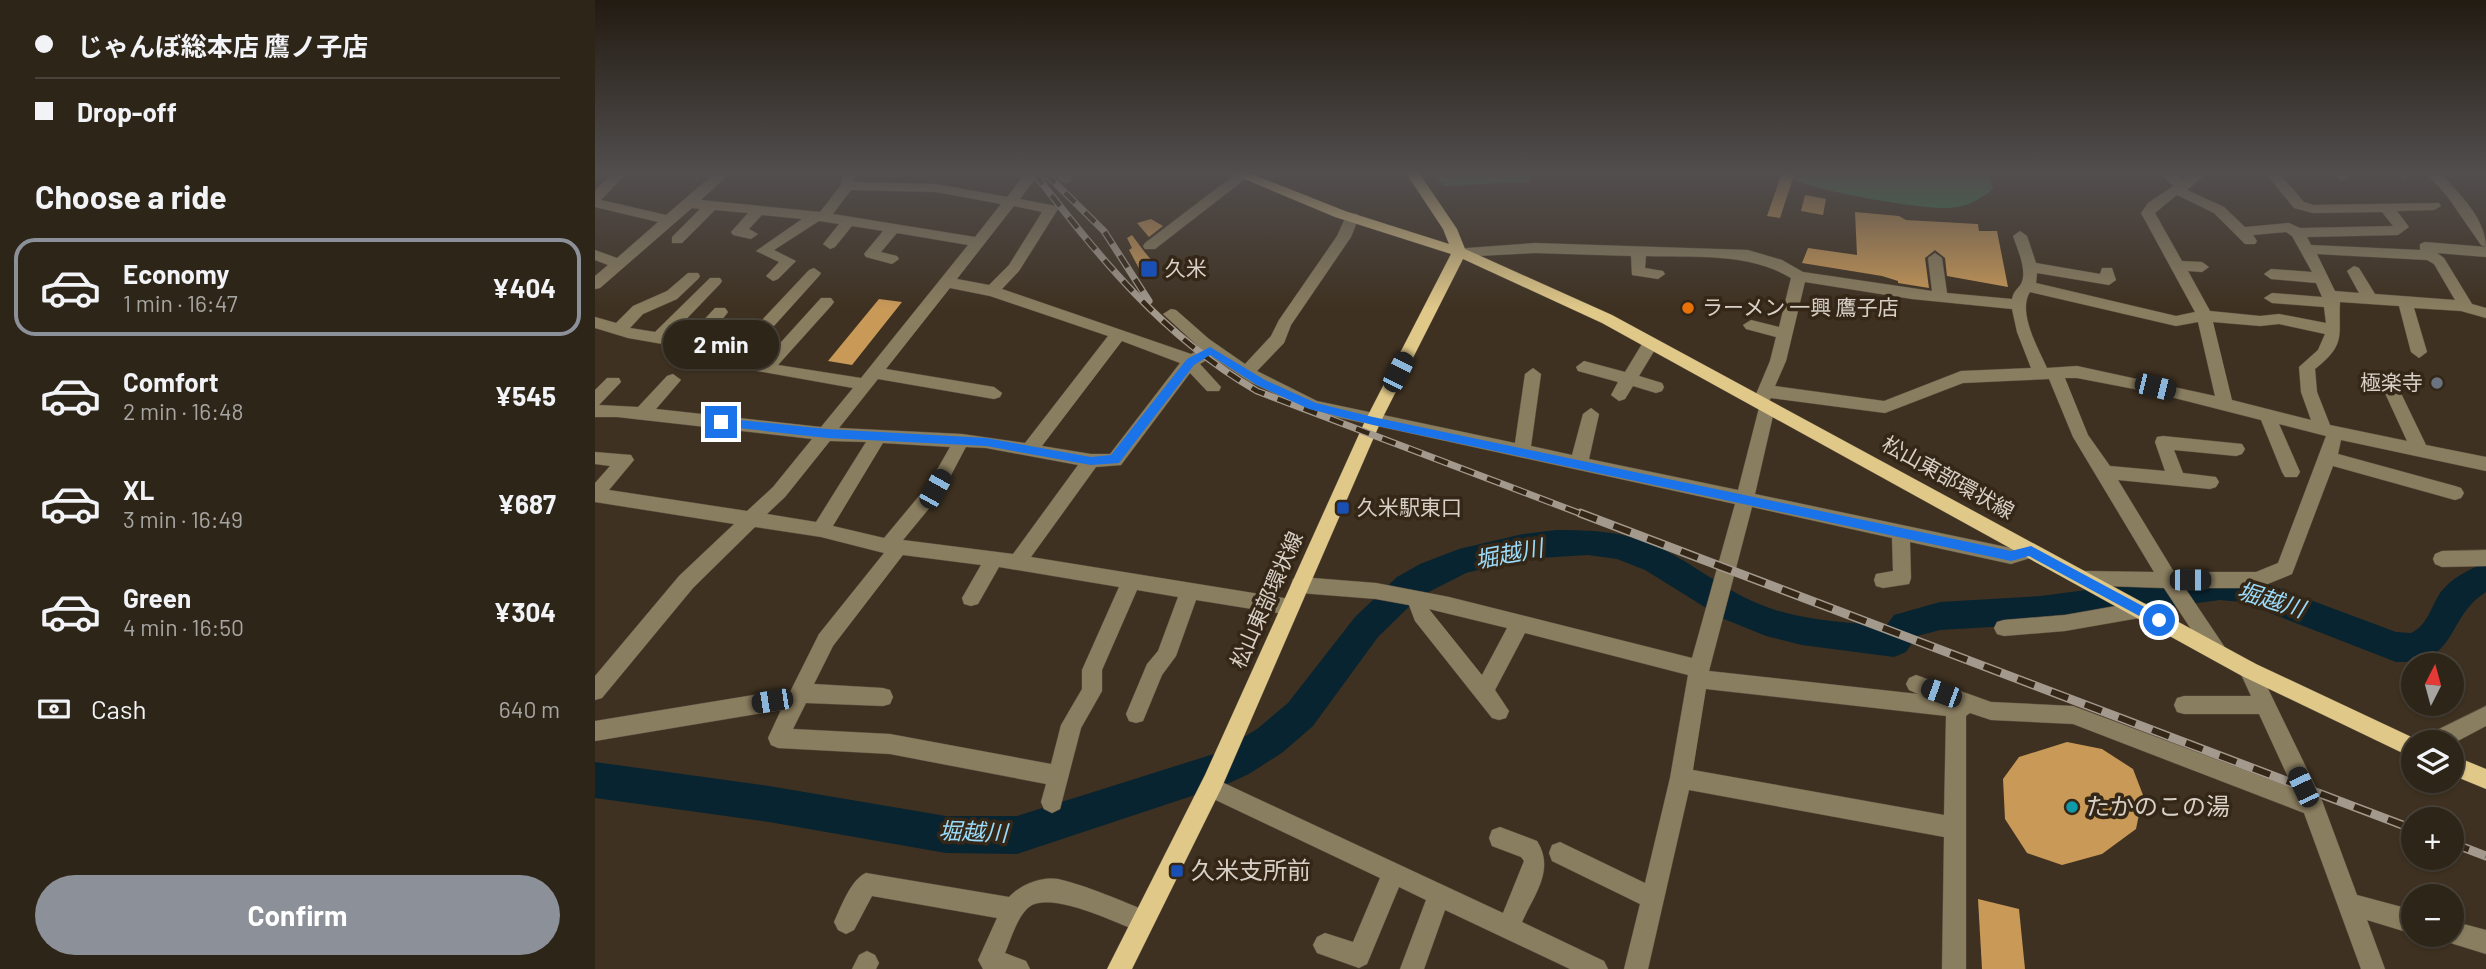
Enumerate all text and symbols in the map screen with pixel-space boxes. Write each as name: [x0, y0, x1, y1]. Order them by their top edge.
text: じゃんぼ総本店 鷹ノ子店: [77, 30, 368, 61]
text: Drop-off: [77, 96, 177, 127]
text: Choose a ride: [35, 177, 227, 215]
place label: 久米: [1165, 255, 1207, 280]
icon: car: [39, 256, 102, 319]
text: Economy: [123, 258, 229, 289]
marker: 久米: [1139, 259, 1159, 279]
text: ¥404: [492, 272, 556, 303]
text: 1 min · 16:47: [123, 289, 238, 317]
place label: ラーメン 一興 鷹子店: [1702, 294, 1899, 319]
marker: ラーメン 一興 鷹子店: [1680, 300, 1696, 316]
callout: 2 min: [663, 320, 779, 370]
text: 2 min: [693, 330, 749, 358]
car: [1380, 349, 1417, 395]
icon: car: [39, 364, 102, 427]
text: Comfort: [123, 366, 219, 397]
place label: 極楽寺: [2360, 369, 2423, 394]
car: [2133, 372, 2178, 402]
marker: 極楽寺: [2429, 375, 2445, 391]
text: ¥545: [494, 380, 556, 411]
text: 2 min · 16:48: [123, 397, 244, 425]
route end: [705, 406, 737, 438]
street label: 松山東部環状線: [1878, 430, 2019, 523]
car: [916, 466, 955, 512]
icon: car: [39, 472, 102, 535]
text: XL: [123, 474, 154, 505]
text: ¥687: [497, 488, 556, 519]
place label: 久米駅東口: [1357, 494, 1462, 519]
marker: 久米駅東口: [1335, 500, 1351, 516]
text: 3 min · 16:49: [123, 505, 243, 533]
street label: 松山東部環状線: [1224, 527, 1307, 672]
water label: 堀越川: [1472, 532, 1548, 573]
car: [2170, 570, 2212, 591]
water label: 堀越川: [2234, 576, 2311, 623]
icon: car: [39, 580, 102, 643]
text: Green: [123, 582, 191, 613]
text: ¥304: [494, 596, 556, 627]
route start: [2143, 604, 2175, 636]
text: 4 min · 16:50: [123, 613, 244, 641]
north arrow: [2401, 653, 2464, 716]
map controls: [2401, 653, 2464, 947]
car: [1918, 676, 1965, 710]
car: [750, 687, 795, 715]
icon: cash: [35, 690, 73, 728]
text: Cash: [91, 693, 146, 724]
text: 640 m: [499, 695, 560, 723]
button: layers: [2401, 730, 2464, 793]
car: [2285, 764, 2322, 810]
place label: たかのこの湯: [2086, 791, 2230, 820]
marker: たかのこの湯: [2064, 799, 2080, 815]
button: +: [2401, 807, 2464, 870]
water label: 堀越川: [938, 816, 1011, 846]
place label: 久米支所前: [1191, 855, 1311, 884]
marker: 久米支所前: [1169, 863, 1185, 879]
button: Confirm: [35, 875, 560, 955]
button: −: [2401, 884, 2464, 947]

